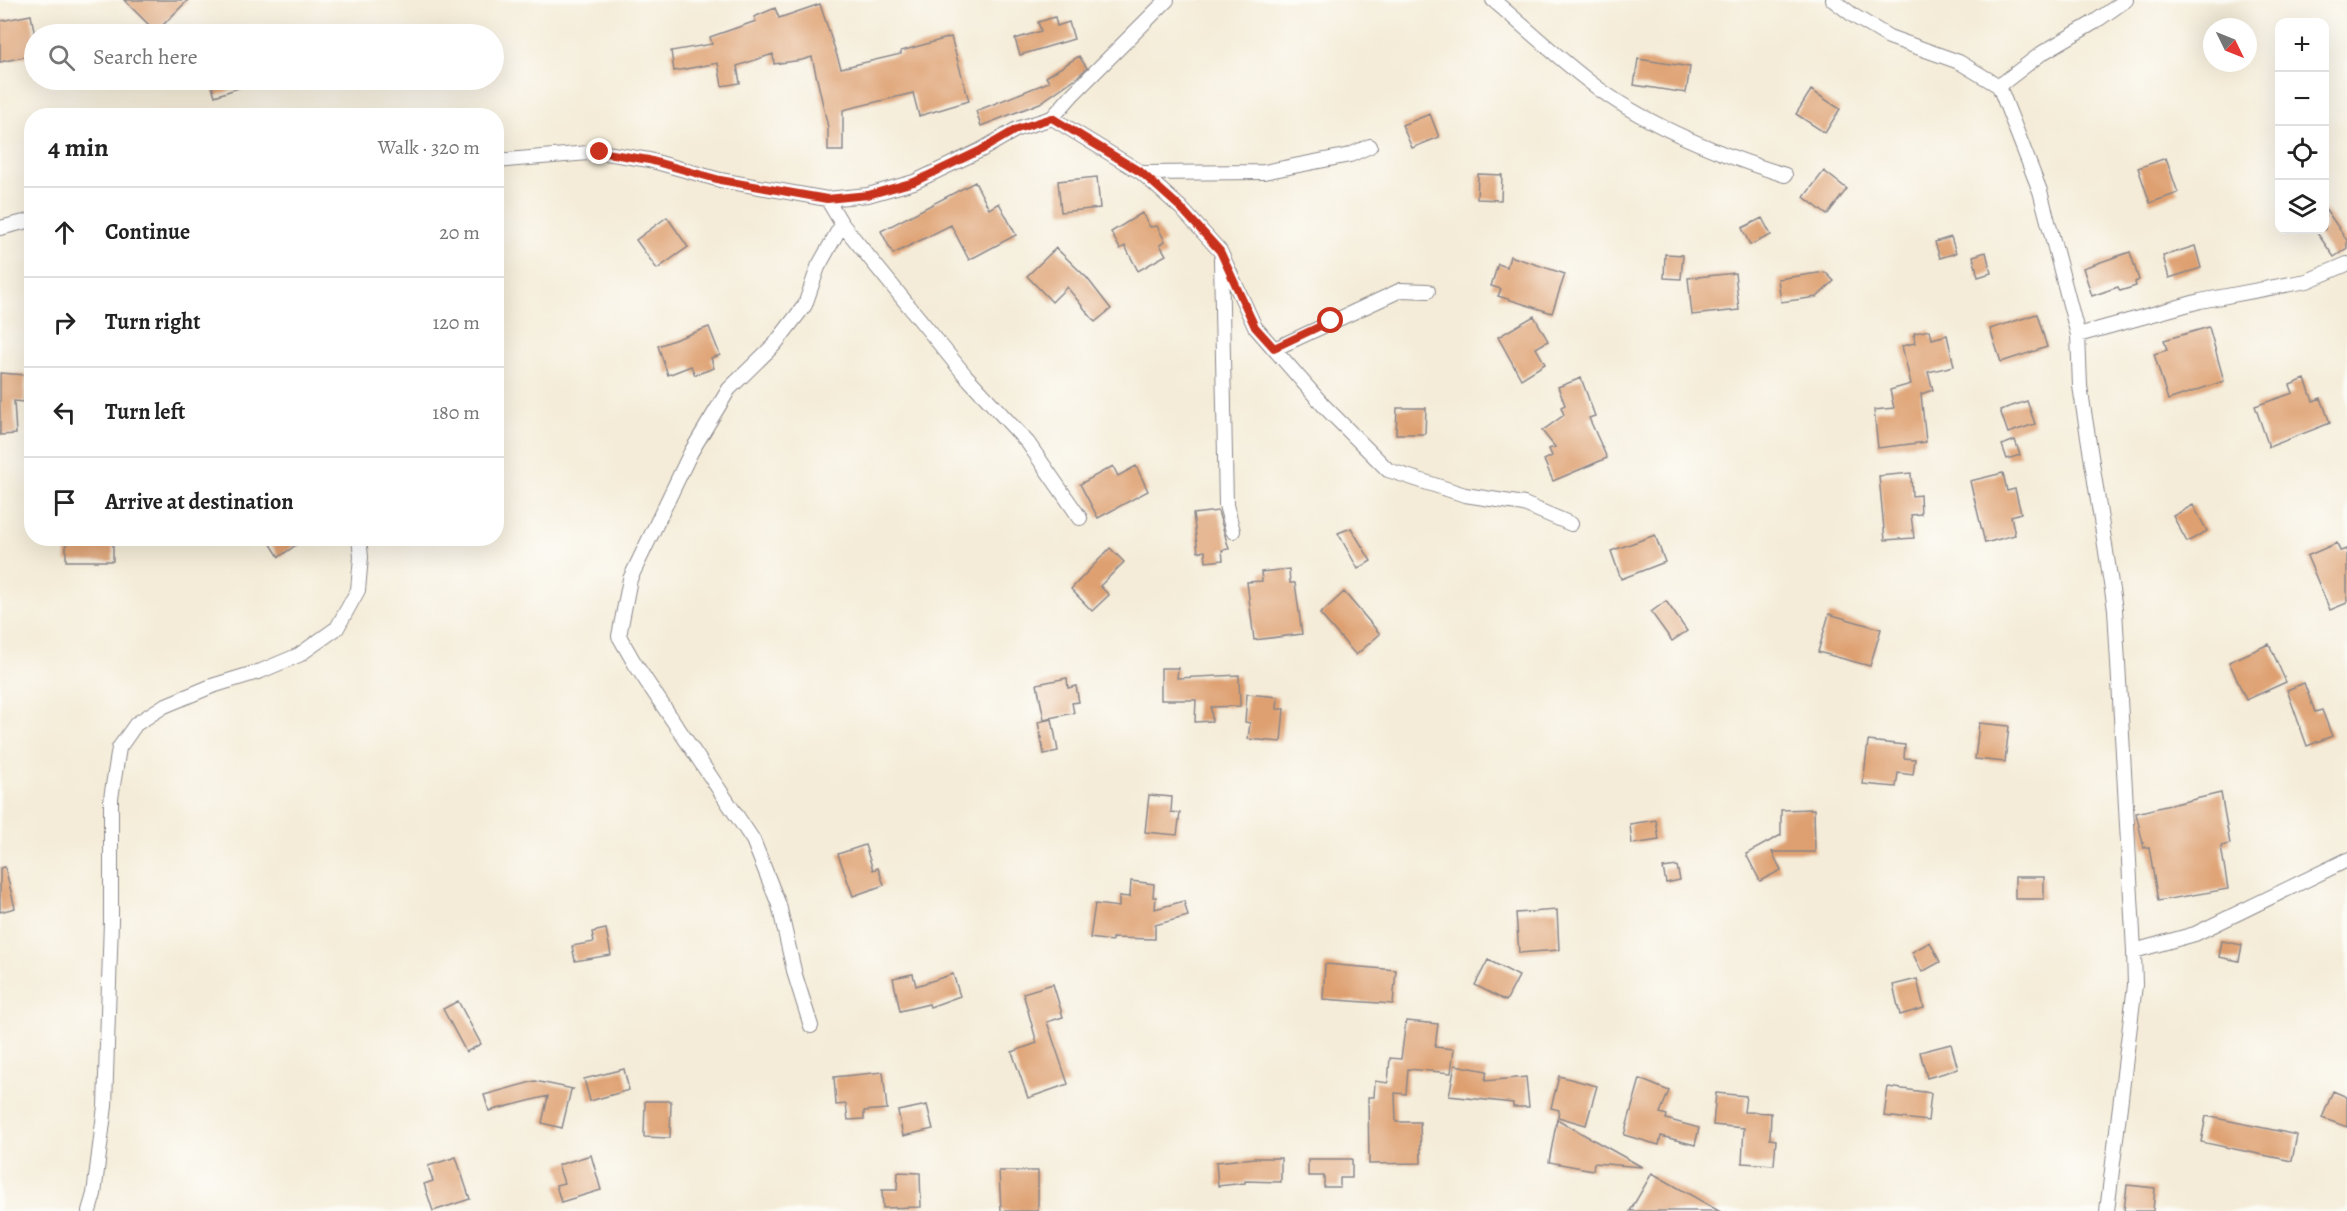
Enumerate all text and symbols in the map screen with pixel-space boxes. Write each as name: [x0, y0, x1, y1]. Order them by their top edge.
north arrow: [2203, 18, 2257, 72]
map controls: [2275, 18, 2329, 234]
button: +: [2275, 18, 2329, 72]
search box: [24, 24, 504, 90]
icon: search: [45, 41, 78, 74]
text: Search here: [93, 42, 198, 72]
button: −: [2275, 72, 2329, 126]
button: locate: [2275, 126, 2329, 180]
text: 4 min: [48, 130, 109, 165]
text: Walk · 320 m: [378, 134, 480, 161]
route end: [586, 138, 612, 164]
button: layers: [2275, 180, 2329, 234]
icon: ahead: [48, 216, 81, 249]
text: Continue: [105, 217, 190, 247]
text: 20 m: [439, 219, 480, 246]
icon: right: [48, 306, 81, 339]
text: Turn right: [105, 307, 201, 337]
route start: [1317, 307, 1343, 333]
text: 120 m: [432, 309, 480, 336]
icon: left: [48, 396, 81, 429]
text: Turn left: [105, 397, 185, 427]
text: 180 m: [432, 399, 480, 426]
icon: arrive: [48, 486, 81, 519]
text: Arrive at destination: [105, 487, 294, 517]

